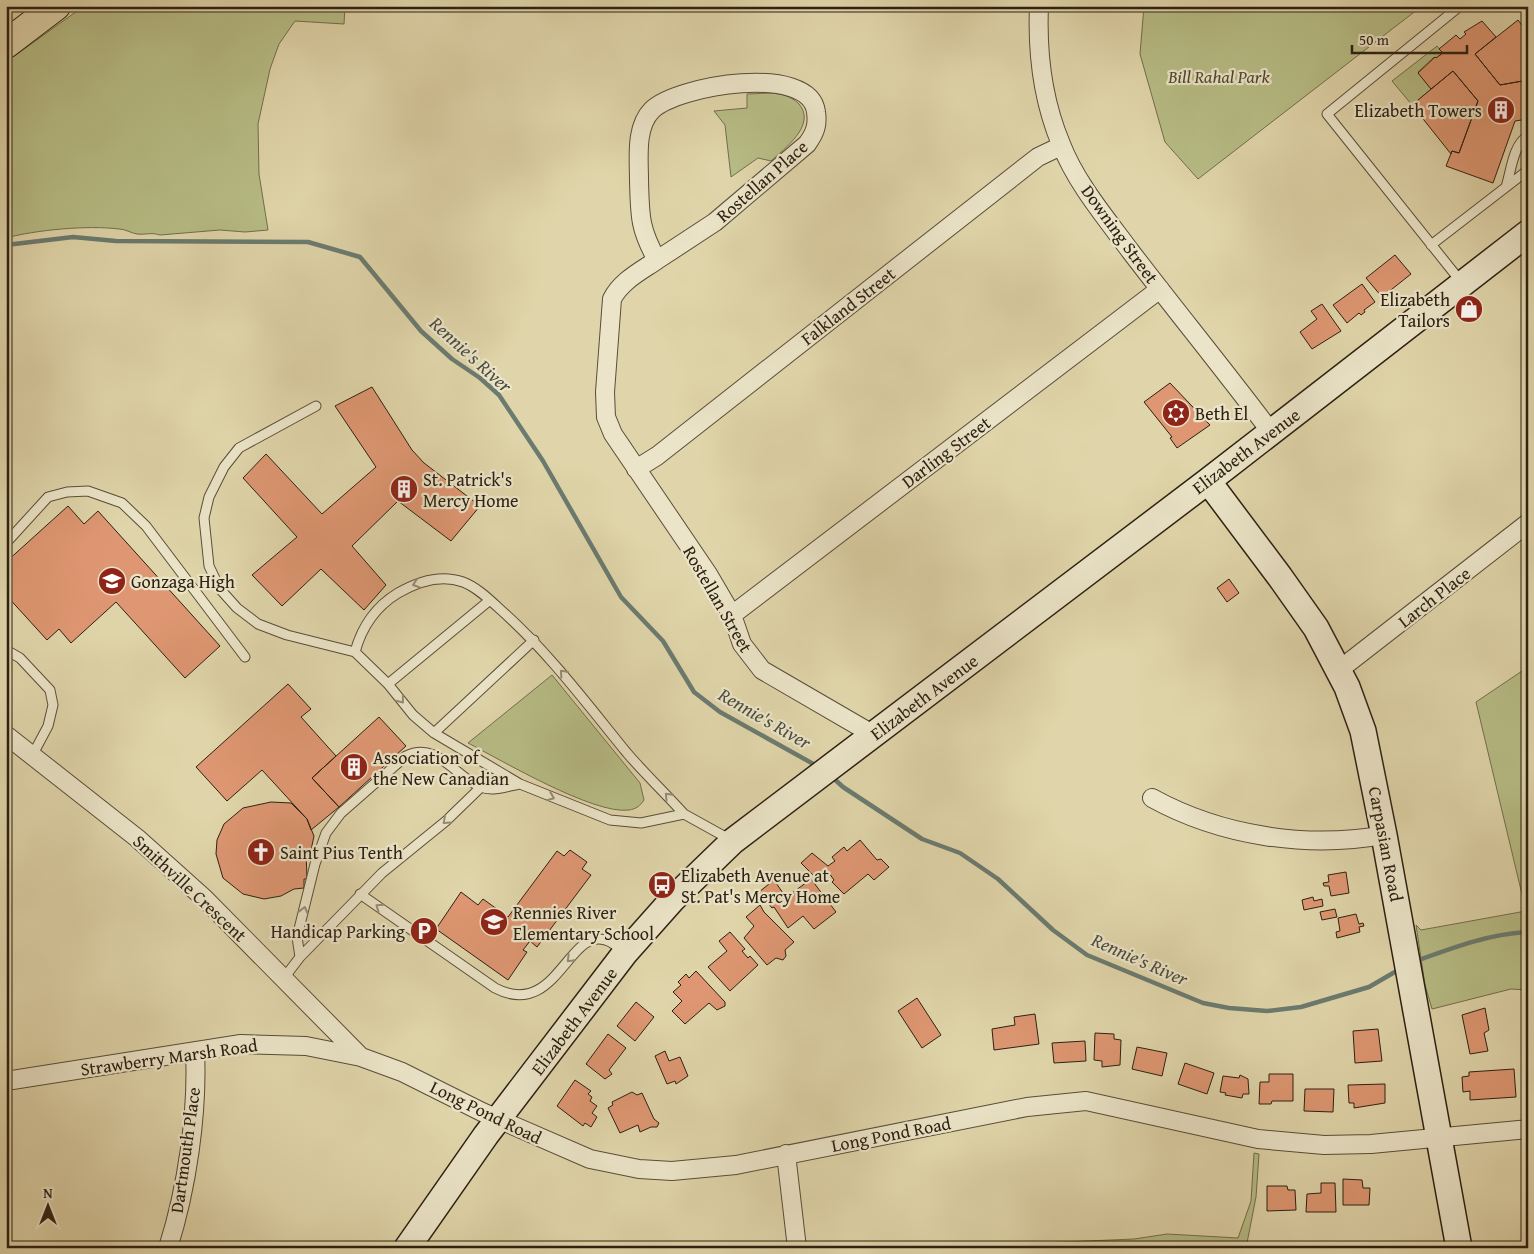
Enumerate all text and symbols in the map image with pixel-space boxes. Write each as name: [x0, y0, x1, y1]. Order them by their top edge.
scale bar: [1352, 22, 1466, 54]
text: 50 m: [1359, 29, 1390, 50]
park label: Bill Rahal Park: [1167, 63, 1271, 90]
building icon: Elizabeth Towers: [1486, 95, 1516, 125]
place label: Elizabeth Towers: [1354, 97, 1482, 124]
street label: Rostellan Place: [710, 133, 814, 229]
street label: Downing Street: [1075, 179, 1165, 290]
street label: Falkland Street: [795, 260, 902, 352]
place label: Elizabeth Tailors: [1380, 286, 1450, 334]
shop icon: Elizabeth Tailors: [1454, 294, 1484, 324]
water label: Rennie's River: [423, 309, 519, 399]
synagogue icon: Beth El: [1161, 398, 1191, 428]
place label: Beth El: [1195, 400, 1248, 427]
street label: Elizabeth Avenue: [1186, 401, 1306, 501]
street label: Darling Street: [896, 409, 997, 495]
place label: St. Patrick's Mercy Home: [423, 466, 519, 514]
building icon: St. Patrick's Mercy Home: [389, 474, 419, 504]
street label: Rostellan Street: [676, 540, 760, 658]
street label: Larch Place: [1392, 560, 1476, 634]
school or university icon: Gonzaga High: [97, 566, 127, 596]
place label: Gonzaga High: [131, 568, 235, 595]
one-way arrow: [413, 578, 421, 588]
street label: Elizabeth Avenue: [864, 647, 984, 747]
one-way arrow: [559, 669, 568, 678]
water label: Rennie's River: [713, 680, 817, 756]
one-way arrow: [396, 694, 404, 703]
place label: Association of the New Canadian: [373, 744, 509, 792]
building icon: Association of the New Canadian: [339, 752, 369, 782]
street label: Carpasian Road: [1362, 784, 1410, 904]
one-way arrow: [546, 791, 555, 801]
one-way arrow: [665, 793, 674, 802]
one-way arrow: [443, 815, 452, 824]
street label: Smithville Crescent: [127, 828, 253, 948]
church icon: Saint Pius Tenth: [246, 837, 276, 867]
place label: Saint Pius Tenth: [280, 839, 403, 866]
place label: Elizabeth Avenue at St. Pat's Mercy Home: [681, 862, 840, 910]
bus stop icon: Elizabeth Avenue at St. Pat's Mercy Home: [647, 870, 677, 900]
place label: Rennies River Elementary School: [513, 899, 654, 947]
one-way arrow: [375, 904, 385, 913]
one-way arrow: [298, 905, 309, 914]
school or university icon: Rennies River Elementary School: [479, 907, 509, 937]
parking icon: Handicap Parking: [409, 916, 439, 946]
place label: Handicap Parking: [271, 918, 405, 945]
water label: Rennie's River: [1087, 925, 1193, 993]
one-way arrow: [567, 953, 576, 962]
street label: Elizabeth Avenue: [524, 961, 624, 1081]
street label: Strawberry Marsh Road: [79, 1031, 260, 1083]
street label: Long Pond Road: [426, 1073, 547, 1151]
street label: Dartmouth Place: [163, 1085, 207, 1215]
street label: Long Pond Road: [829, 1109, 953, 1159]
north arrow: [22, 1182, 72, 1232]
text: N: [43, 1183, 53, 1203]

